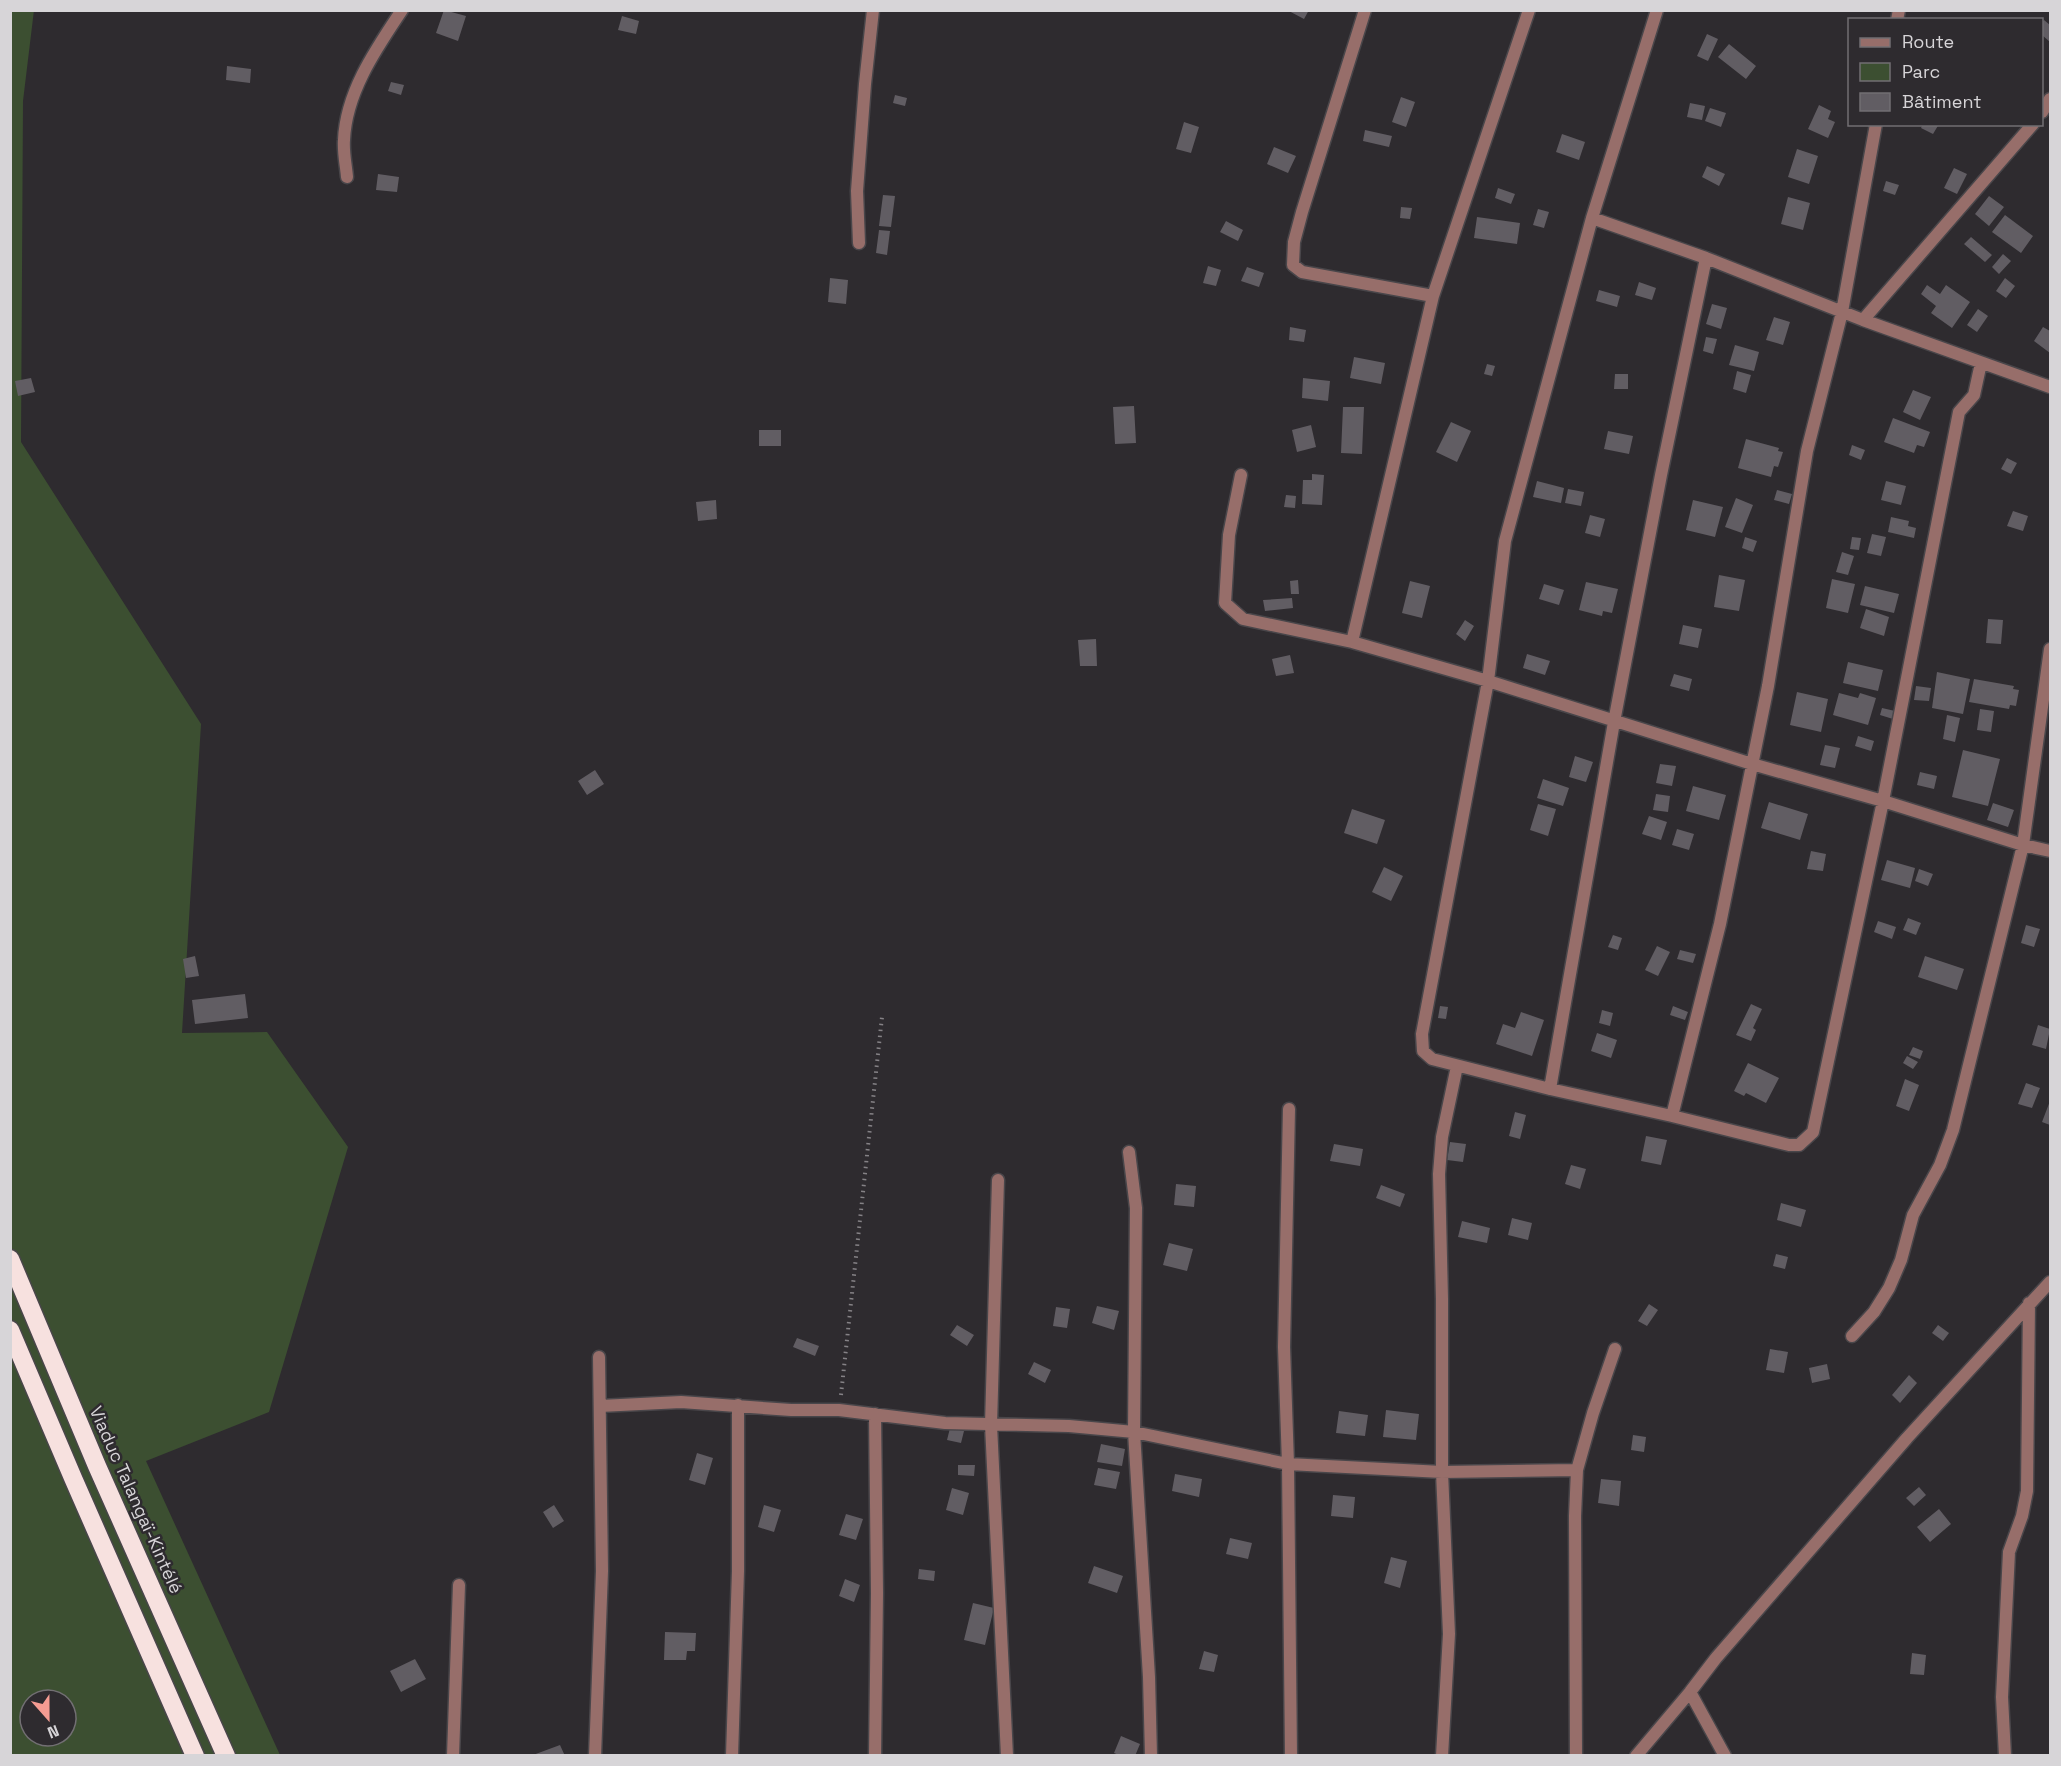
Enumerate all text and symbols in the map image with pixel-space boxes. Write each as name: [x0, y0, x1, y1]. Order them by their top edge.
legend: [1848, 18, 2043, 126]
text: Route: [1902, 30, 1954, 53]
text: Parc: [1902, 60, 1940, 83]
text: Bâtiment: [1902, 90, 1982, 113]
street label: Viaduc Talangaï-Kintélé: [85, 1403, 188, 1597]
north arrow: [18, 1688, 78, 1748]
text: N: [44, 1720, 62, 1743]

